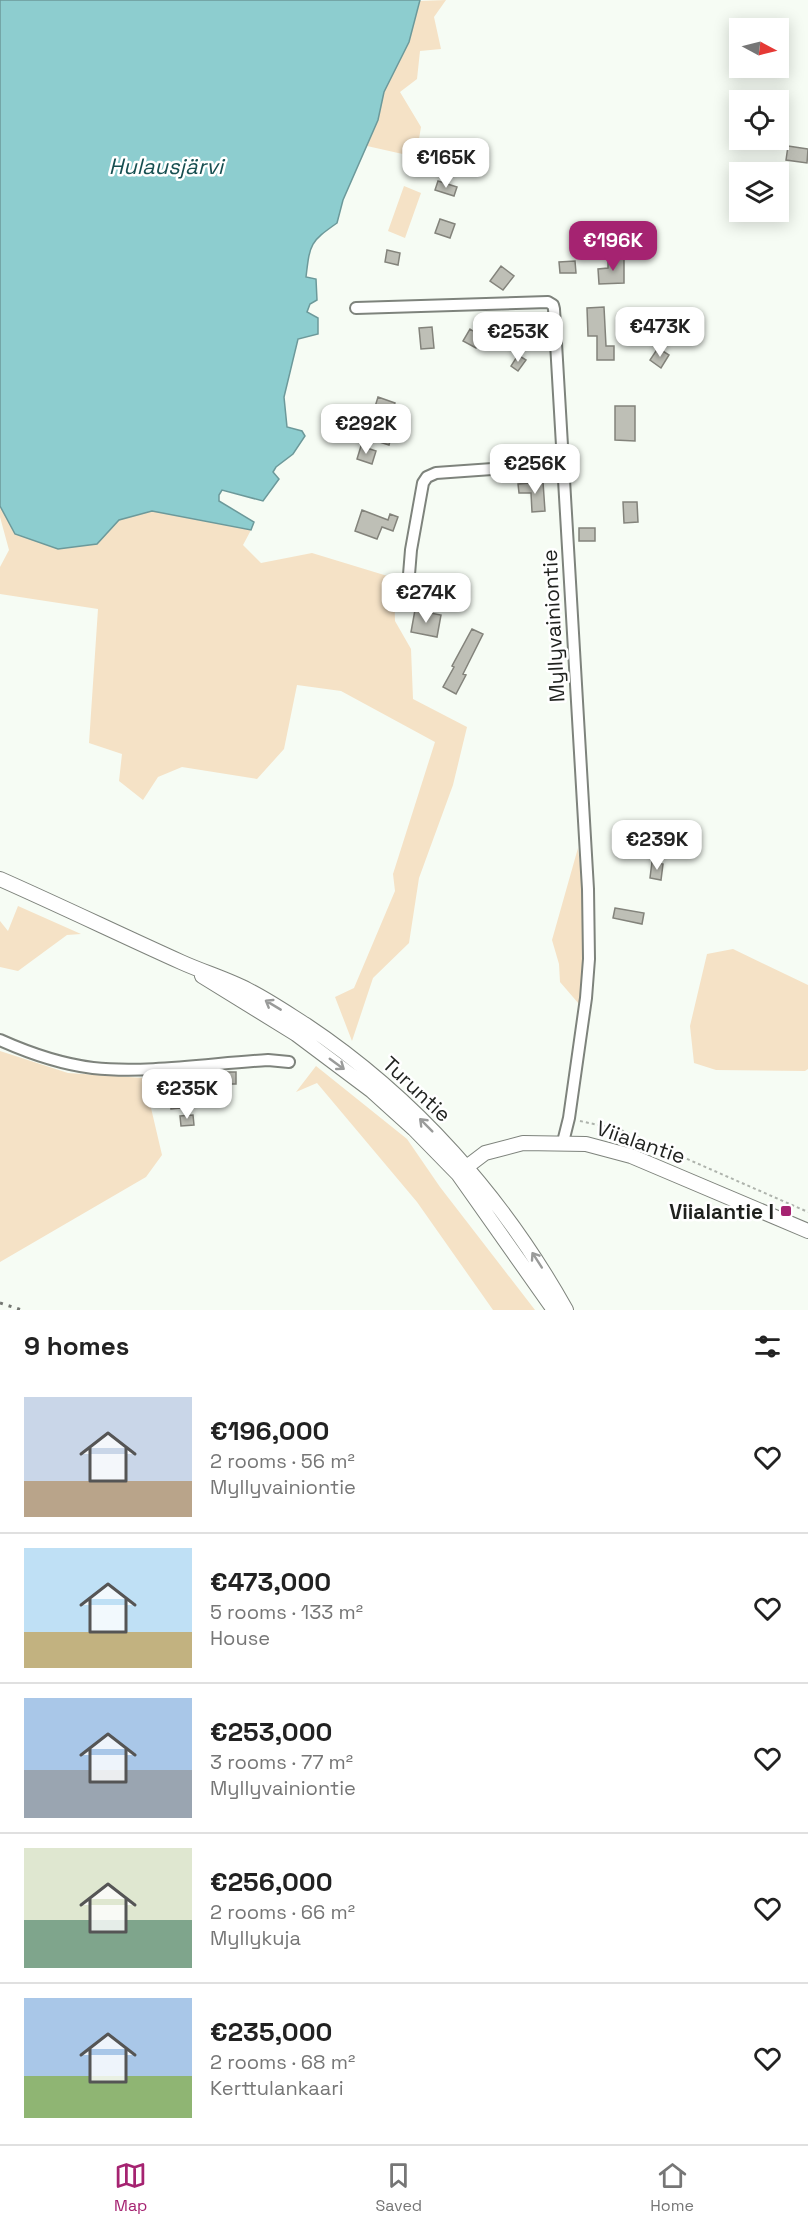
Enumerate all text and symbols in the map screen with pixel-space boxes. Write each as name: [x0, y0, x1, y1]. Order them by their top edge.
north arrow: [729, 18, 789, 78]
map controls: [729, 18, 789, 222]
button: locate: [729, 90, 789, 150]
pin: €165K: [404, 138, 488, 189]
text: €165K: [416, 144, 476, 170]
water label: Hulausjärvi: [109, 152, 226, 180]
button: layers: [729, 162, 789, 222]
pin: €196K: [571, 221, 655, 272]
text: €196K: [583, 227, 643, 253]
pin: €473K: [618, 307, 702, 358]
pin: €253K: [476, 312, 560, 363]
text: €473K: [629, 313, 691, 339]
text: €253K: [487, 318, 549, 344]
pin: €292K: [324, 404, 408, 455]
text: €292K: [335, 410, 397, 436]
pin: €256K: [493, 444, 577, 495]
text: €256K: [504, 450, 566, 476]
street label: Myllyvainiontie: [536, 549, 570, 703]
pin: €274K: [384, 573, 468, 624]
text: €274K: [396, 579, 456, 605]
pin: €239K: [615, 820, 699, 871]
text: €239K: [626, 826, 688, 852]
one-way arrow: [265, 998, 282, 1010]
street label: Turuntie: [377, 1050, 457, 1128]
one-way arrow: [328, 1058, 344, 1070]
pin: €235K: [145, 1069, 229, 1120]
text: €235K: [156, 1075, 218, 1101]
street label: Viialantie: [593, 1114, 689, 1170]
one-way arrow: [419, 1117, 434, 1132]
place label: Viialantie I: [669, 1198, 774, 1225]
marker: Viialantie I: [779, 1204, 793, 1218]
one-way arrow: [530, 1251, 543, 1268]
text: 9 homes: [24, 1329, 129, 1363]
icon: filters: [751, 1330, 784, 1363]
text: €196,000: [210, 1414, 329, 1448]
icon: home: [72, 1421, 144, 1493]
icon: heart: [751, 1441, 784, 1474]
text: 2 rooms · 56 m²: [210, 1448, 355, 1474]
text: Myllyvainiontie: [210, 1474, 356, 1500]
text: €473,000: [210, 1565, 331, 1599]
icon: home: [72, 1572, 144, 1644]
icon: heart: [751, 1592, 784, 1625]
text: 5 rooms · 133 m²: [210, 1599, 363, 1625]
text: House: [210, 1625, 270, 1651]
text: €253,000: [210, 1715, 332, 1749]
icon: home: [72, 1722, 144, 1794]
icon: heart: [751, 1742, 784, 1775]
text: 3 rooms · 77 m²: [210, 1749, 353, 1775]
text: Myllyvainiontie: [210, 1775, 356, 1801]
text: €256,000: [210, 1865, 333, 1899]
icon: home: [72, 1872, 144, 1944]
icon: heart: [751, 1892, 784, 1925]
text: 2 rooms · 66 m²: [210, 1899, 355, 1925]
text: Myllykuja: [210, 1925, 301, 1951]
text: €235,000: [210, 2015, 332, 2049]
icon: home: [72, 2022, 144, 2094]
icon: heart: [751, 2042, 784, 2075]
text: 2 rooms · 68 m²: [210, 2049, 355, 2075]
text: Kerttulankaari: [210, 2075, 344, 2101]
tab: Map: [114, 2159, 147, 2216]
tab: Saved: [376, 2159, 422, 2216]
tab: Home: [650, 2159, 694, 2216]

